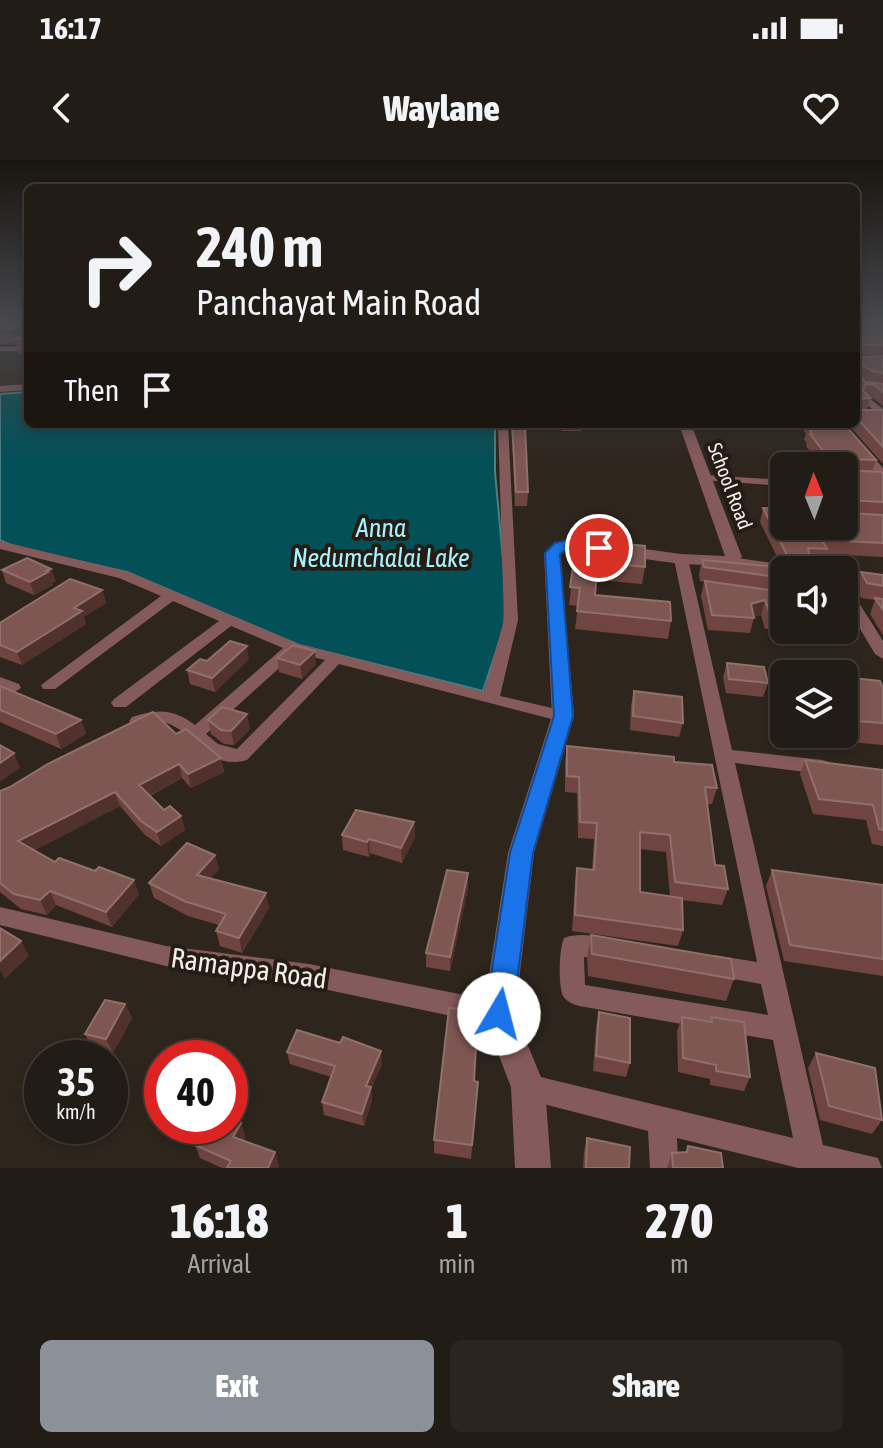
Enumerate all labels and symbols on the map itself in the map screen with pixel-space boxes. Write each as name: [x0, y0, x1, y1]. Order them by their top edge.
street label: School Road: [704, 439, 757, 532]
north arrow: [770, 452, 858, 540]
water label: Anna Nedumchalai Lake: [292, 513, 470, 573]
pin: [565, 514, 633, 582]
street label: Ramappa Road: [169, 941, 329, 995]
position arrow: [457, 972, 541, 1056]
speed limit sign: 40: [144, 1040, 248, 1144]

